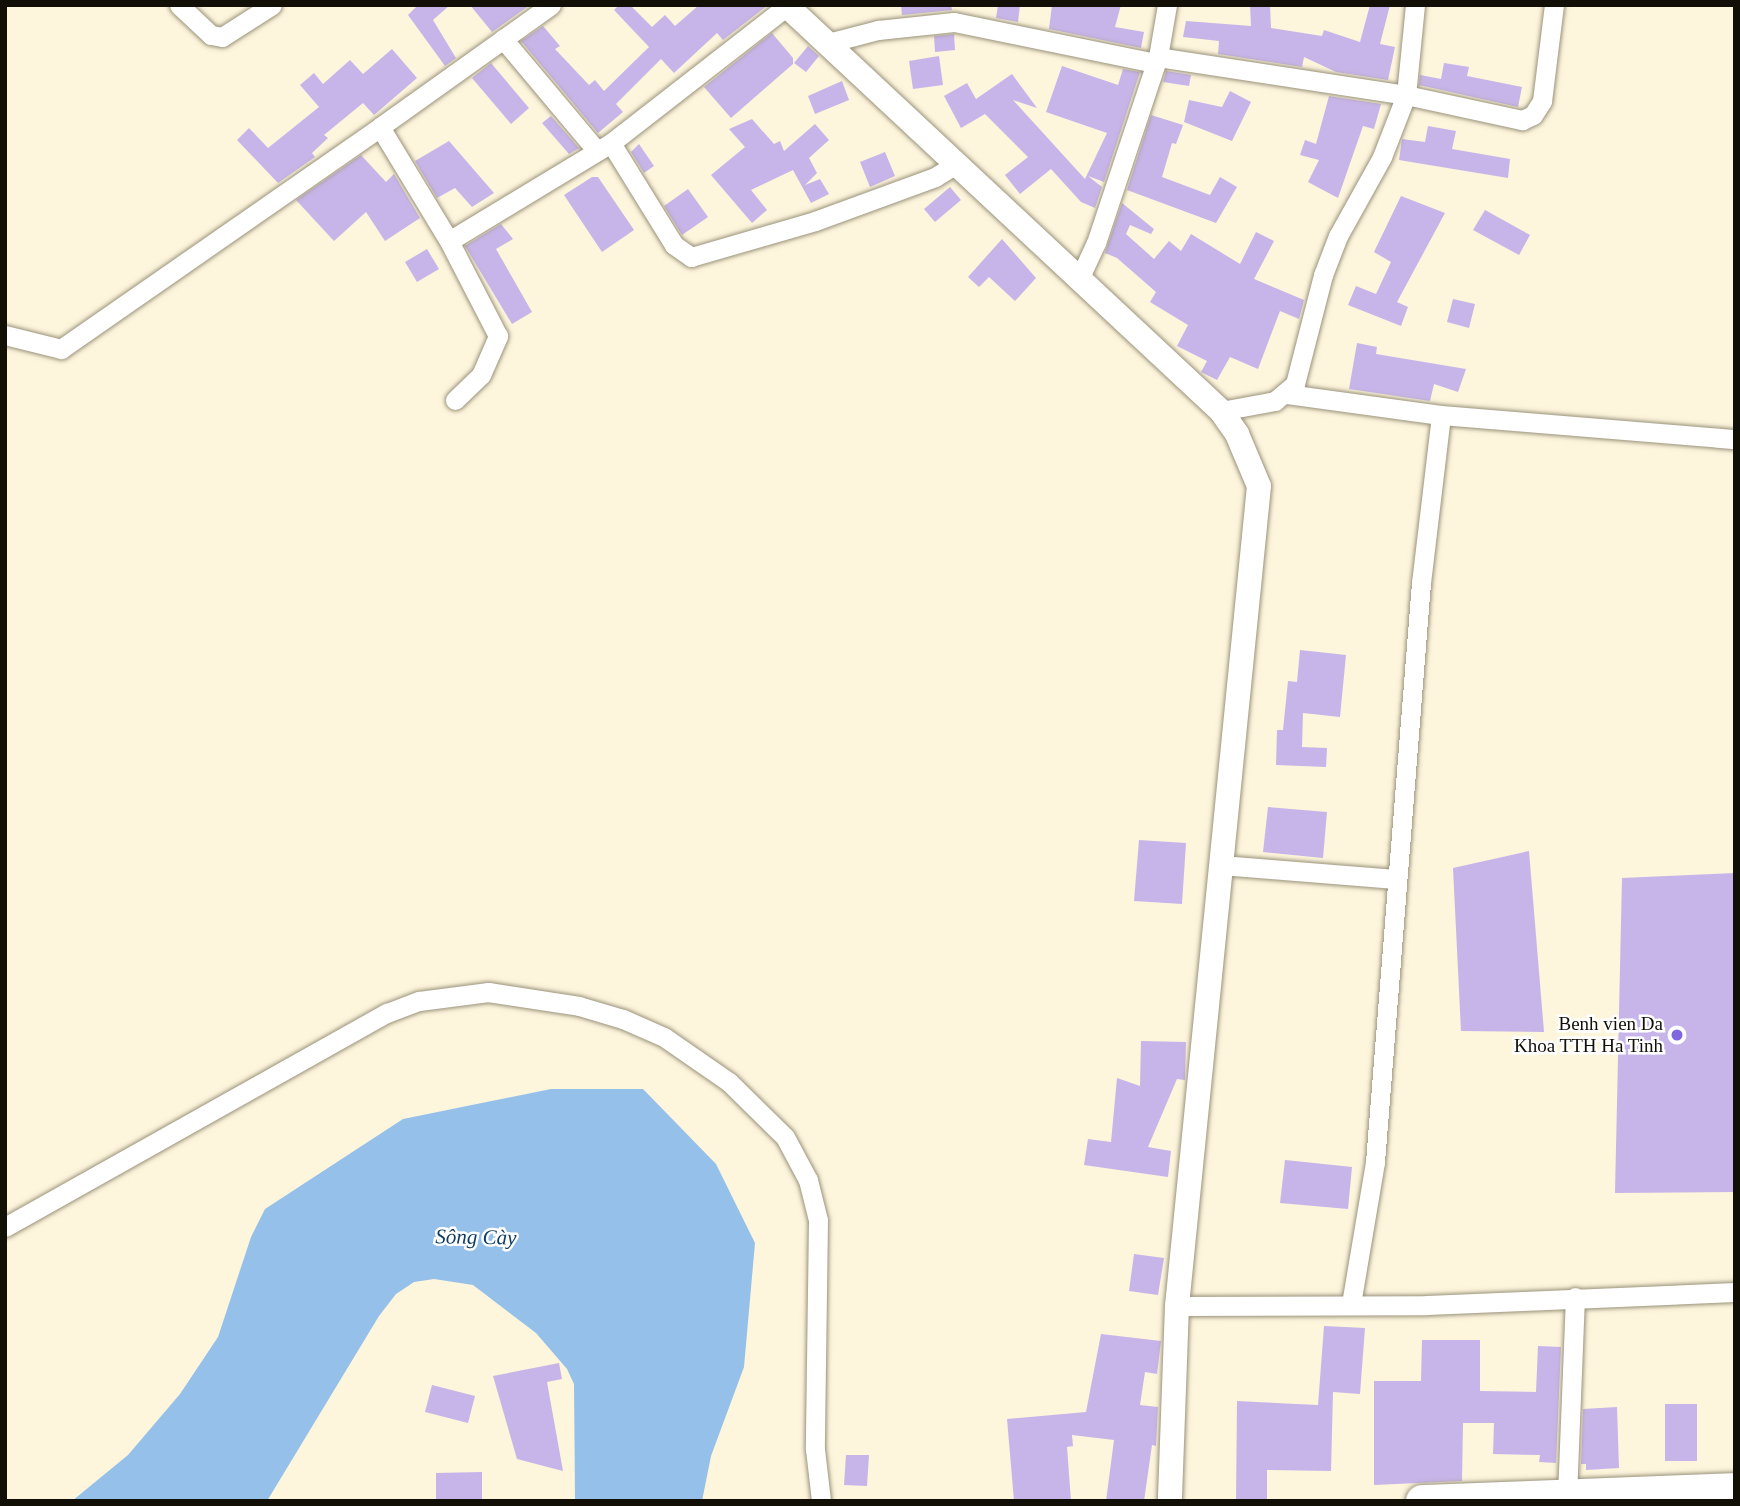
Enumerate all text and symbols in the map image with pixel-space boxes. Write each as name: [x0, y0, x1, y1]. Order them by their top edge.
place label: Benh vien Da Khoa TTH Ha Tinh: [1513, 1013, 1663, 1057]
marker: Benh vien Da Khoa TTH Ha Tinh: [1669, 1027, 1685, 1043]
water label: Sông Cày: [435, 1224, 517, 1250]

